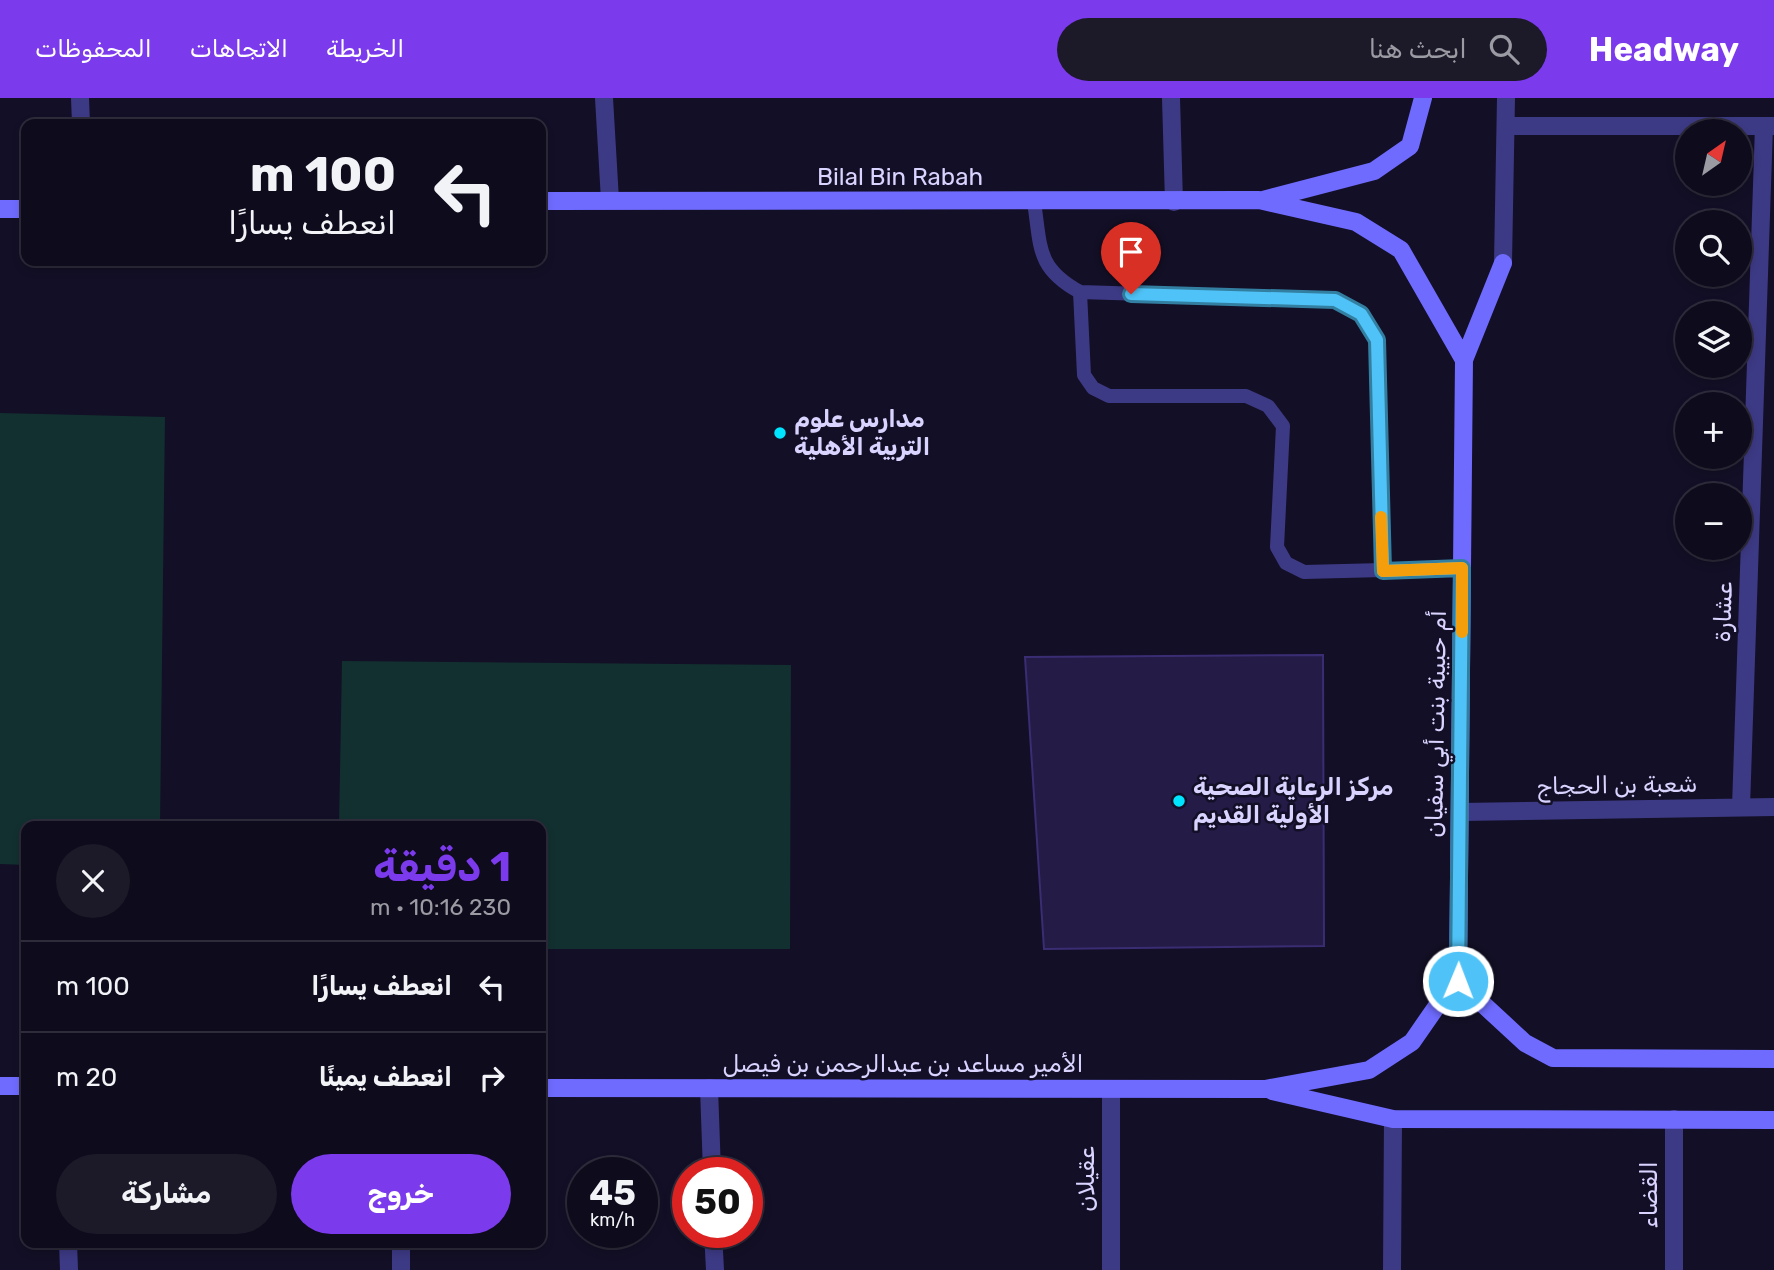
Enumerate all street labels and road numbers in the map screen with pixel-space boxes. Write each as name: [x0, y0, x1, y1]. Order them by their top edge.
street label: Bilal Bin Rabah: [817, 163, 983, 191]
street label: عشارة: [1708, 581, 1738, 643]
street label: أم حبيبة بنت أبي سفيان: [1420, 610, 1456, 838]
street label: شعبة بن الحجاج: [1536, 770, 1698, 802]
street label: الأمير مساعد بن عبدالرحمن بن فيصل: [723, 1050, 1083, 1078]
street label: عقيلان: [1072, 1146, 1100, 1212]
street label: القضاء: [1635, 1161, 1663, 1229]

